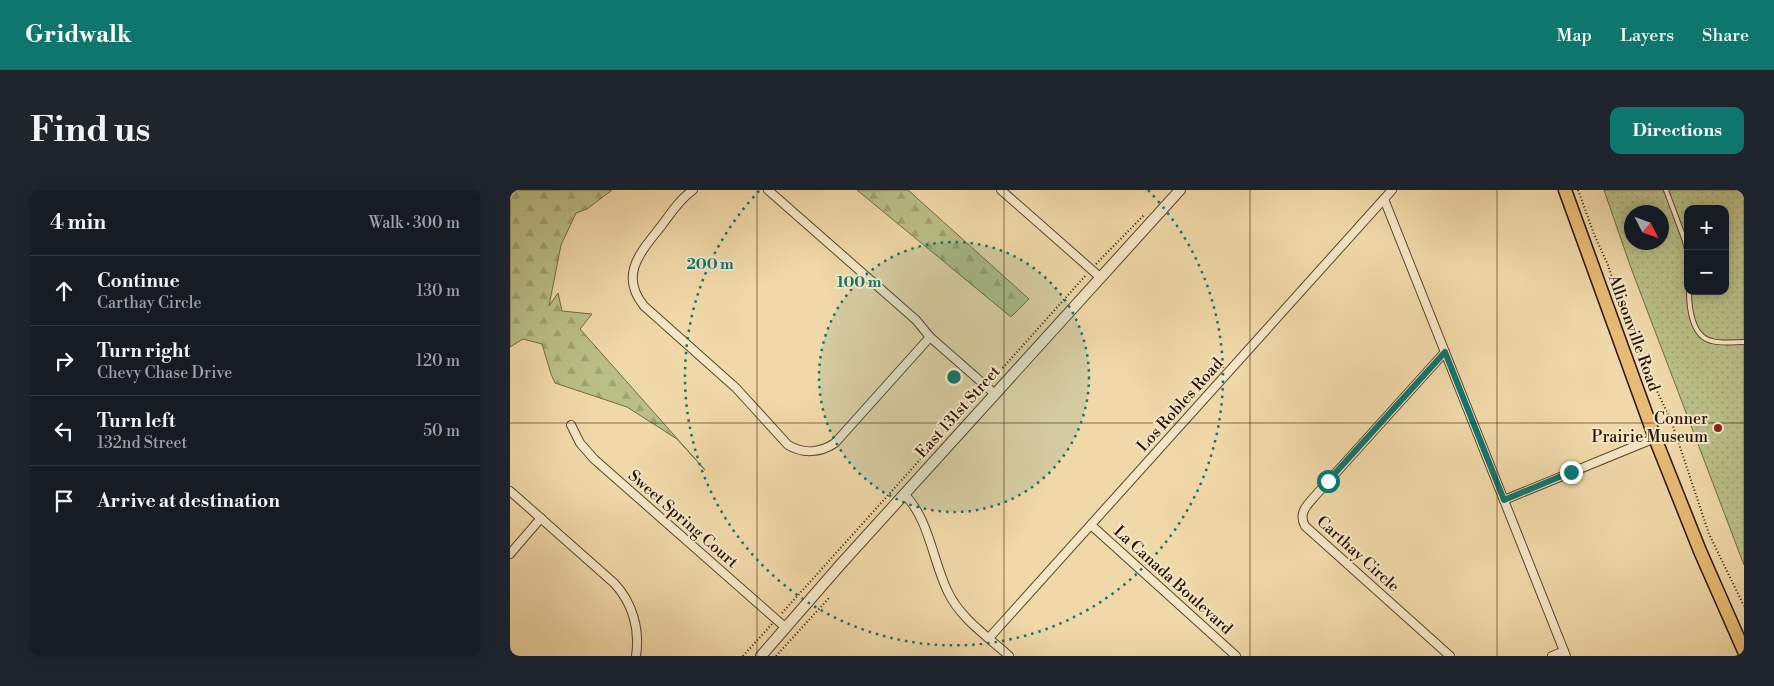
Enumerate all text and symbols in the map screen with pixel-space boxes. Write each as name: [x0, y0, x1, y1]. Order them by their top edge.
text: Gridwalk: [25, 20, 132, 50]
text: Map: [1557, 24, 1592, 47]
text: Layers: [1620, 24, 1674, 47]
text: Share: [1702, 24, 1749, 47]
button: Directions: [1610, 107, 1744, 154]
text: Find us: [30, 109, 150, 152]
north arrow: [1624, 205, 1669, 250]
map controls: [1684, 205, 1729, 295]
button: +: [1684, 205, 1729, 250]
text: 4 min: [50, 210, 106, 236]
text: Walk · 300 m: [369, 213, 460, 233]
button: −: [1684, 250, 1729, 295]
text: 200 m: [686, 255, 734, 274]
text: Continue: [97, 269, 180, 293]
street label: Allisonville Road: [1603, 271, 1664, 394]
text: 100 m: [837, 273, 882, 292]
icon: ahead: [50, 277, 78, 305]
text: 130 m: [416, 281, 460, 301]
text: Carthay Circle: [97, 293, 202, 313]
text: Turn right: [97, 339, 190, 363]
icon: right: [50, 347, 78, 375]
text: 120 m: [416, 351, 460, 371]
street label: Los Robles Road: [1133, 354, 1227, 456]
street label: East 131st Street: [911, 362, 1005, 462]
text: Chevy Chase Drive: [97, 363, 232, 383]
centre of rings: [945, 368, 963, 386]
text: Turn left: [97, 409, 176, 433]
place label: Conner Prairie Museum: [1591, 409, 1708, 447]
icon: left: [50, 417, 78, 445]
text: 50 m: [423, 421, 460, 441]
marker: Conner Prairie Museum: [1712, 422, 1724, 434]
text: 132nd Street: [97, 433, 187, 453]
route end: [1560, 461, 1583, 484]
street label: Sweet Spring Court: [624, 466, 742, 572]
route start: [1317, 470, 1340, 493]
icon: arrive: [50, 487, 78, 515]
text: Arrive at destination: [97, 489, 280, 513]
street label: Carthay Circle: [1312, 512, 1404, 596]
street label: La Canada Boulevard: [1109, 521, 1237, 639]

